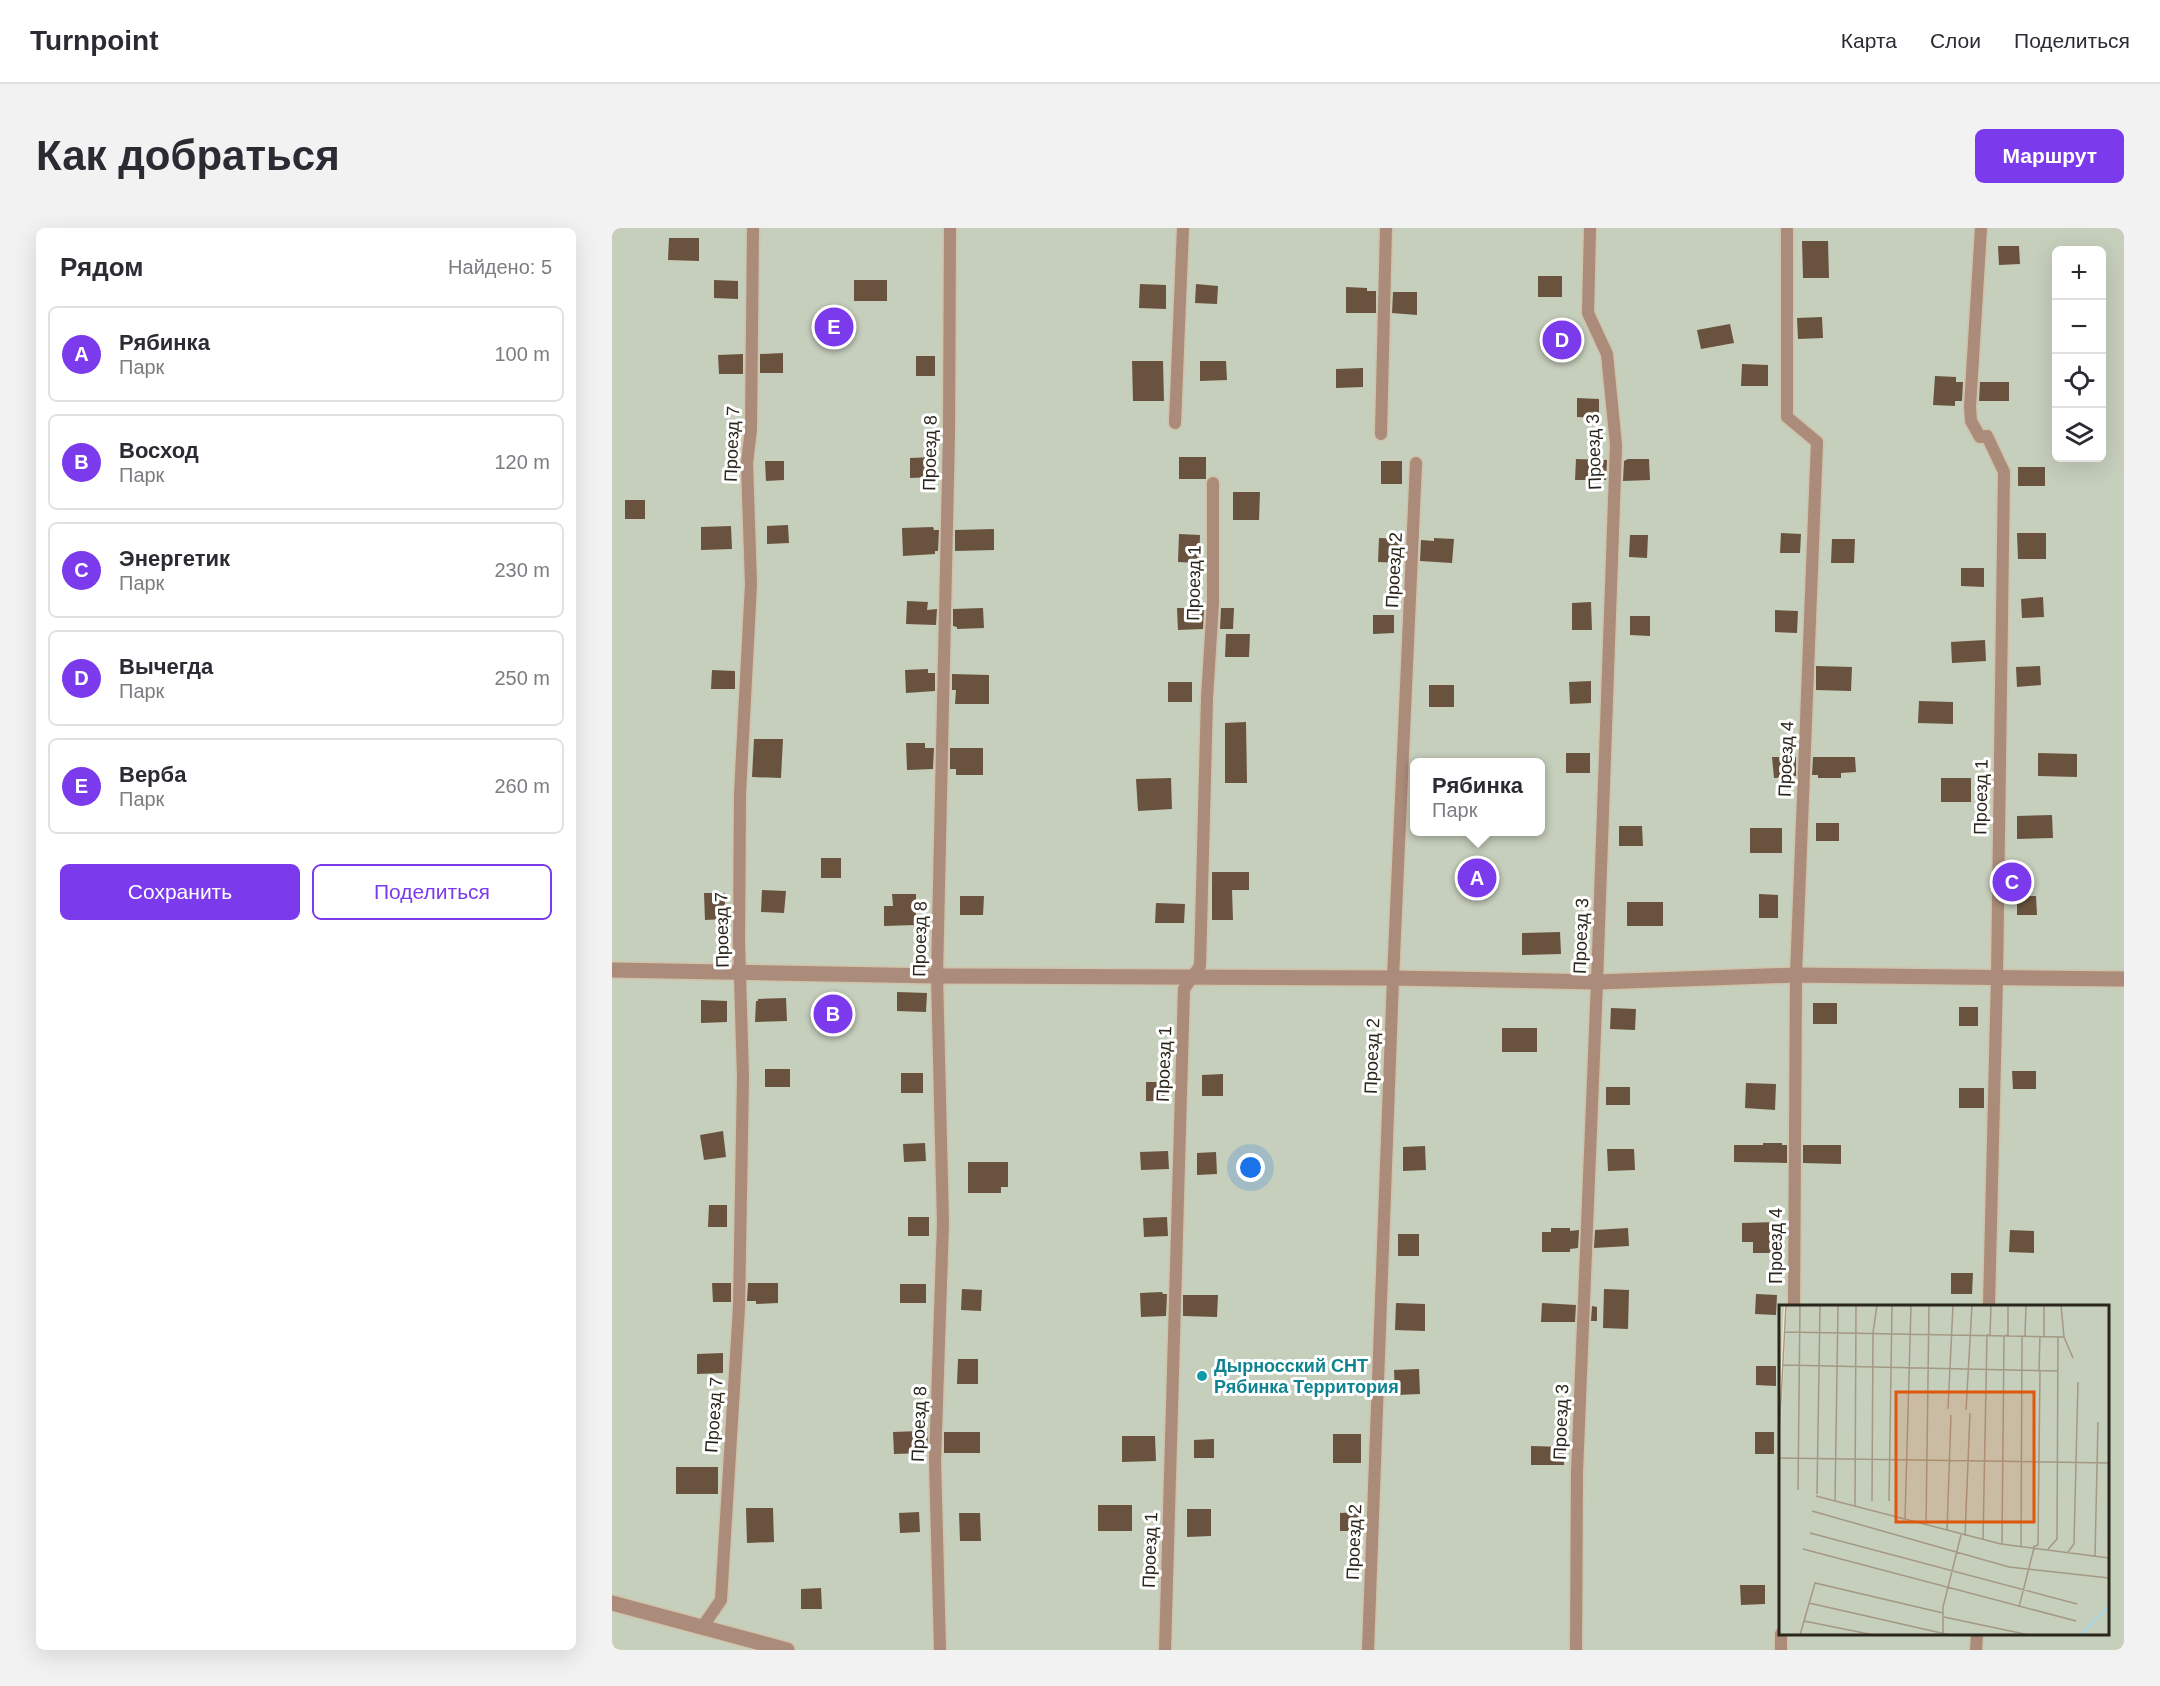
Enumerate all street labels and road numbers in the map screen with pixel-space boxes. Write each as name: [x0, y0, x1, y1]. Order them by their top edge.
street label: Проезд 7: [721, 406, 743, 482]
street label: Проезд 3: [1583, 414, 1605, 490]
street label: Проезд 8: [919, 415, 941, 491]
street label: Проезд 2: [1382, 532, 1406, 608]
street label: Проезд 1: [1183, 545, 1205, 621]
street label: Проезд 4: [1775, 721, 1797, 797]
street label: Проезд 1: [1970, 759, 1992, 835]
street label: Проезд 7: [711, 892, 733, 968]
street label: Проезд 3: [1570, 898, 1592, 974]
street label: Проезд 8: [909, 901, 931, 977]
street label: Проезд 2: [1361, 1018, 1383, 1094]
street label: Проезд 1: [1153, 1026, 1175, 1102]
street label: Проезд 4: [1766, 1208, 1786, 1284]
street label: Проезд 7: [701, 1376, 727, 1454]
street label: Проезд 3: [1550, 1384, 1572, 1460]
street label: Проезд 8: [908, 1386, 930, 1462]
street label: Проезд 2: [1343, 1504, 1365, 1580]
street label: Проезд 1: [1139, 1512, 1161, 1588]

